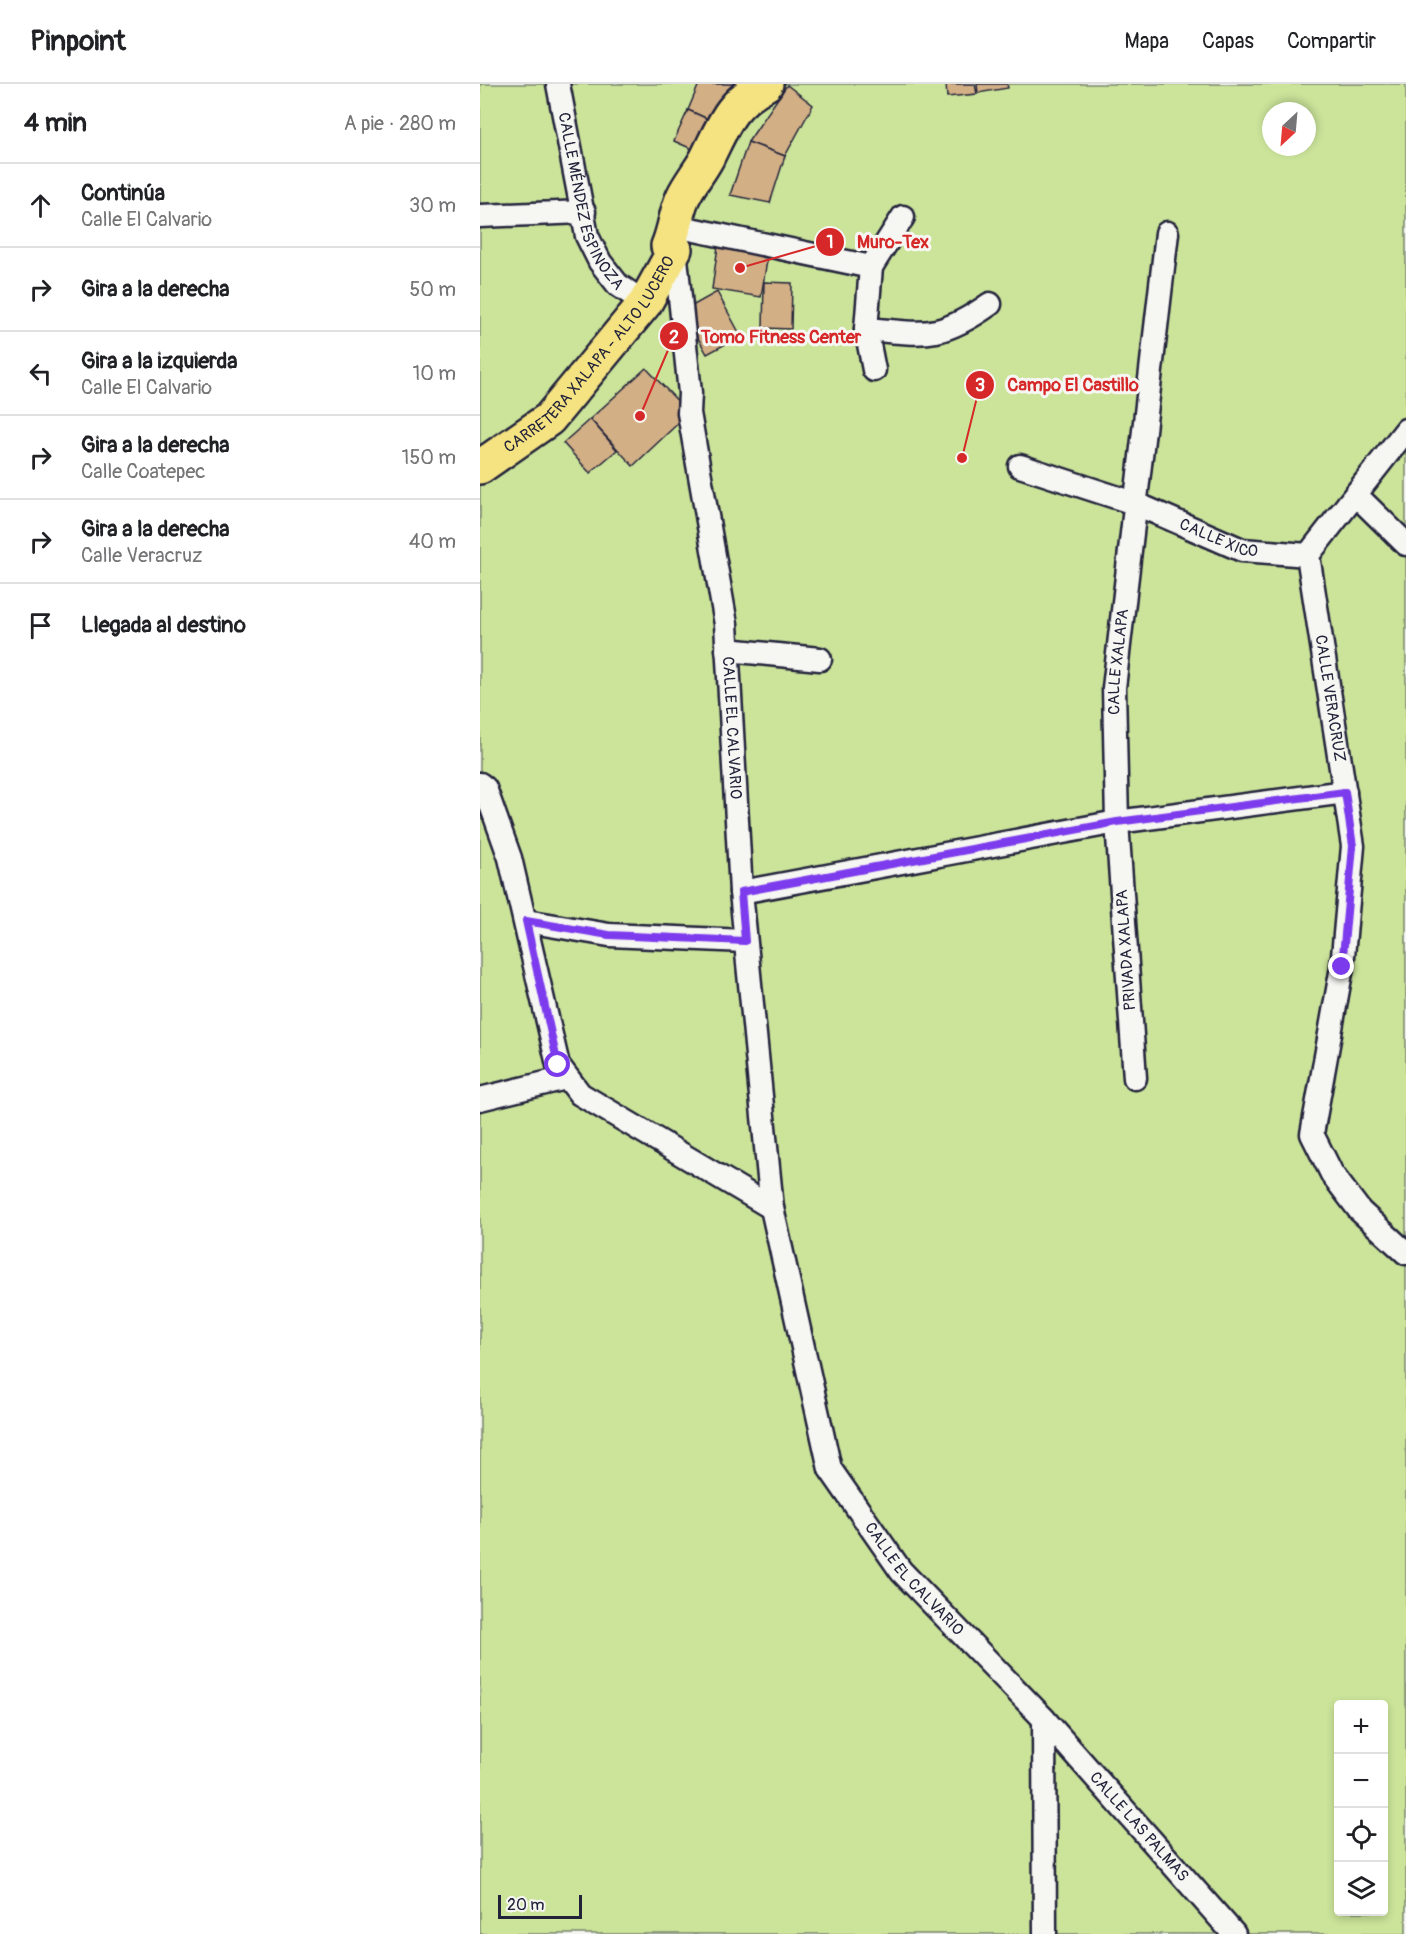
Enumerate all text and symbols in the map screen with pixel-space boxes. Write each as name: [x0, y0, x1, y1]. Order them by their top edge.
text: Pinpoint: [30, 24, 126, 59]
text: Mapa: [1125, 28, 1169, 55]
text: Capas: [1202, 28, 1254, 55]
text: Compartir: [1287, 28, 1376, 55]
north arrow: [1262, 102, 1316, 156]
text: 4 min: [24, 107, 87, 139]
text: A pie · 280 m: [344, 111, 456, 136]
street label: CALLE MÉNDEZ ESPINOZA: [554, 111, 628, 294]
text: Continúa: [81, 179, 165, 207]
icon: ahead: [24, 189, 57, 222]
text: 30 m: [409, 193, 456, 218]
text: Calle El Calvario: [81, 207, 212, 232]
callout: Muro-Tex: [815, 224, 941, 260]
text: 1: [826, 231, 834, 254]
text: Muro-Tex: [857, 231, 929, 254]
street label: CARRETERA XALAPA - ALTO LUCERO: [500, 253, 679, 457]
icon: right: [24, 273, 57, 306]
text: Gira a la derecha: [81, 275, 229, 303]
text: 50 m: [409, 277, 456, 302]
callout: Tomo Fitness Center: [659, 318, 873, 354]
text: 2: [669, 326, 679, 349]
text: Tomo Fitness Center: [700, 326, 862, 349]
text: Gira a la izquierda: [81, 347, 238, 375]
icon: left: [24, 357, 57, 390]
text: 10 m: [412, 361, 456, 386]
callout: Campo El Castillo: [965, 367, 1150, 403]
text: 3: [975, 374, 985, 397]
text: Campo El Castillo: [1007, 374, 1139, 397]
text: Calle El Calvario: [81, 375, 212, 400]
text: Gira a la derecha: [81, 431, 229, 459]
icon: right: [24, 441, 57, 474]
text: 150 m: [402, 445, 456, 470]
text: Calle Coatepec: [81, 459, 206, 484]
street label: CALLE XICO: [1176, 514, 1259, 561]
text: Gira a la derecha: [81, 515, 229, 543]
icon: right: [24, 525, 57, 558]
text: 40 m: [409, 529, 456, 554]
text: Calle Veracruz: [81, 543, 202, 568]
street label: CALLE XALAPA: [1104, 608, 1133, 715]
icon: arrive: [24, 609, 57, 642]
text: Llegada al destino: [81, 611, 246, 639]
street label: CALLE VERACRUZ: [1310, 633, 1350, 763]
street label: CALLE EL CALVARIO: [718, 656, 746, 800]
street label: PRIVADA XALAPA: [1112, 889, 1140, 1011]
route end: [1328, 953, 1354, 979]
route start: [544, 1051, 570, 1077]
street label: CALLE EL CALVARIO: [860, 1518, 968, 1640]
map controls: [1334, 1700, 1388, 1916]
button: +: [1334, 1700, 1388, 1754]
button: −: [1334, 1754, 1388, 1808]
street label: CALLE LAS PALMAS: [1085, 1767, 1193, 1886]
button: locate: [1334, 1808, 1388, 1862]
button: layers: [1334, 1862, 1388, 1916]
scale bar: [498, 1892, 582, 1920]
text: 20 m: [507, 1895, 545, 1915]

